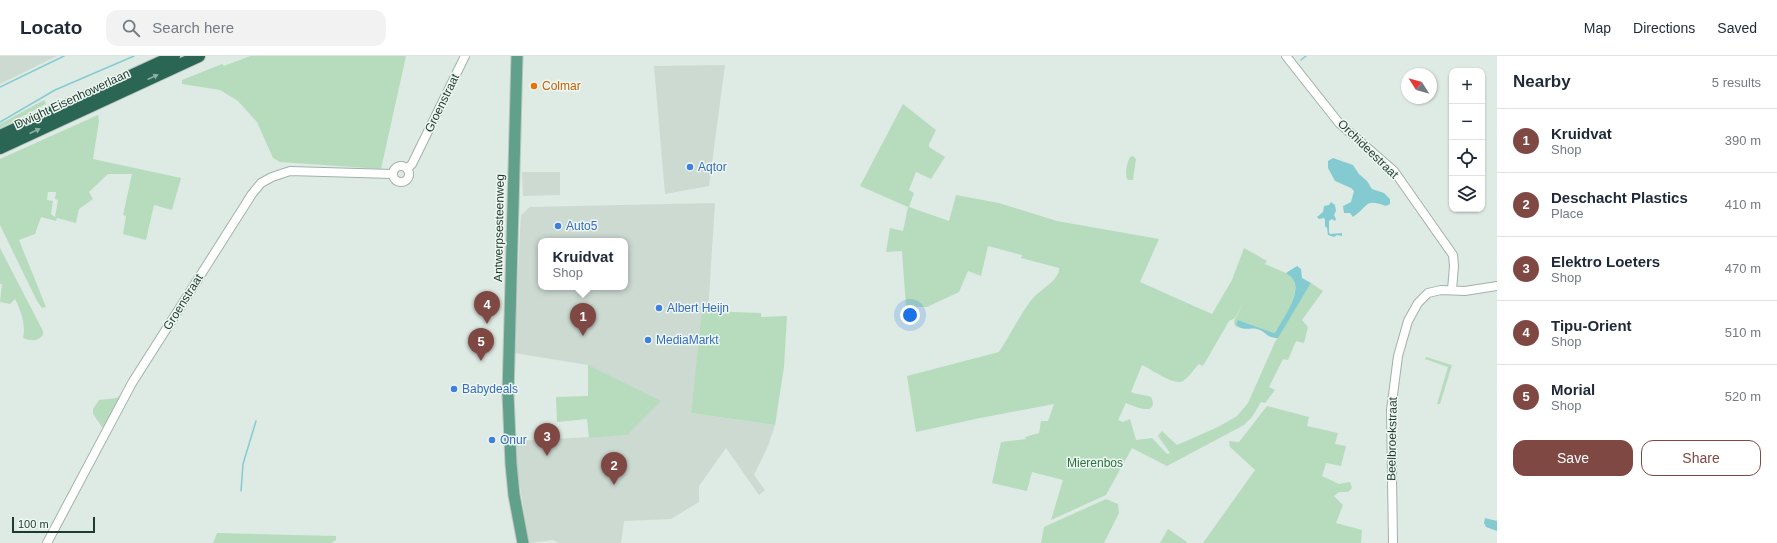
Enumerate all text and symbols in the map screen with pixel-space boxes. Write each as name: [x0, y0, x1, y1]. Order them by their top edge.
search box: [106, 10, 386, 46]
text: Locato: [20, 17, 82, 38]
icon: search: [120, 17, 142, 39]
text: Search here: [152, 19, 234, 36]
text: Map: [1584, 20, 1611, 36]
text: Directions: [1633, 20, 1695, 36]
text: Saved: [1717, 20, 1757, 36]
street label: Dwight Eisenhowerlaan: [12, 66, 132, 132]
north arrow: [1401, 68, 1437, 104]
map controls: [1449, 68, 1485, 212]
button: +: [1449, 68, 1485, 104]
street label: Groenstraat: [422, 71, 462, 135]
text: Nearby: [1513, 72, 1571, 91]
one-way arrow: [148, 74, 159, 80]
text: 5 results: [1712, 75, 1761, 90]
place label: Colmar: [542, 79, 581, 93]
marker: Colmar: [529, 81, 539, 91]
button: −: [1449, 104, 1485, 140]
street label: Orchideestraat: [1335, 117, 1402, 182]
text: Kruidvat: [1551, 125, 1612, 142]
one-way arrow: [30, 128, 41, 134]
text: 1: [1522, 133, 1530, 148]
text: 390 m: [1725, 133, 1761, 148]
button: locate: [1449, 140, 1485, 176]
text: Shop: [1551, 142, 1581, 157]
place label: Aqtor: [698, 160, 727, 174]
marker: Aqtor: [685, 162, 695, 172]
street label: Antwerpsesteenweg: [491, 174, 507, 282]
button: layers: [1449, 176, 1485, 212]
text: Deschacht Plastics: [1551, 189, 1688, 206]
text: 2: [1522, 197, 1530, 212]
text: 410 m: [1725, 197, 1761, 212]
text: Place: [1551, 206, 1584, 221]
place label: Auto5: [566, 219, 598, 233]
marker: Auto5: [553, 221, 563, 231]
popup: [538, 238, 628, 290]
text: Kruidvat: [553, 248, 613, 265]
text: Elektro Loeters: [1551, 253, 1660, 270]
text: 3: [1522, 261, 1530, 276]
text: 470 m: [1725, 261, 1761, 276]
text: Shop: [553, 265, 583, 280]
text: Shop: [1551, 270, 1581, 285]
street label: Groenstraat: [160, 271, 206, 333]
pin: 4: [474, 291, 500, 324]
place label: Albert Heijn: [667, 301, 729, 315]
pin: 1: [570, 303, 596, 336]
marker: Albert Heijn: [654, 303, 664, 313]
your location: [900, 305, 920, 325]
text: Tipu-Orient: [1551, 317, 1632, 334]
text: 4: [1522, 325, 1530, 340]
text: 510 m: [1725, 325, 1761, 340]
pin: 5: [468, 328, 494, 361]
place label: MediaMarkt: [656, 333, 719, 347]
text: Shop: [1551, 334, 1581, 349]
marker: MediaMarkt: [643, 335, 653, 345]
text: Morial: [1551, 381, 1595, 398]
place label: Babydeals: [462, 382, 518, 396]
marker: Babydeals: [449, 384, 459, 394]
text: 5: [1522, 389, 1530, 404]
text: 520 m: [1725, 389, 1761, 404]
street label: Beelbroekstraat: [1384, 396, 1400, 481]
text: Shop: [1551, 398, 1581, 413]
pin: 3: [534, 423, 560, 456]
place label: Onur: [500, 433, 527, 447]
marker: Onur: [487, 435, 497, 445]
button: Save: [1513, 440, 1633, 476]
button: Share: [1641, 440, 1761, 476]
pin: 2: [601, 452, 627, 485]
park label: Mierenbos: [1067, 456, 1123, 470]
scale bar: [12, 515, 95, 534]
text: 100 m: [18, 518, 49, 530]

